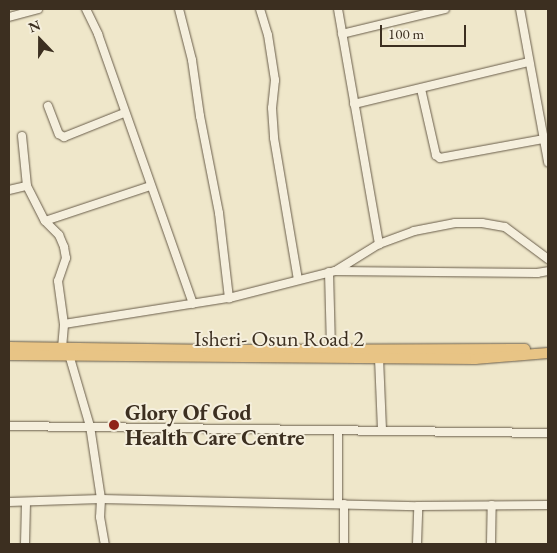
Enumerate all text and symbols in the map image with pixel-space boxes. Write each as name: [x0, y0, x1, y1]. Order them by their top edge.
north arrow: [15, 15, 65, 65]
scale bar: [382, 15, 468, 47]
text: N: [26, 16, 43, 37]
text: 100 m: [388, 24, 424, 43]
street label: Isheri- Osun Road 2: [194, 326, 364, 352]
place label: Glory Of God Health Care Centre: [125, 399, 304, 451]
marker: Glory Of God Health Care Centre: [107, 418, 121, 432]

